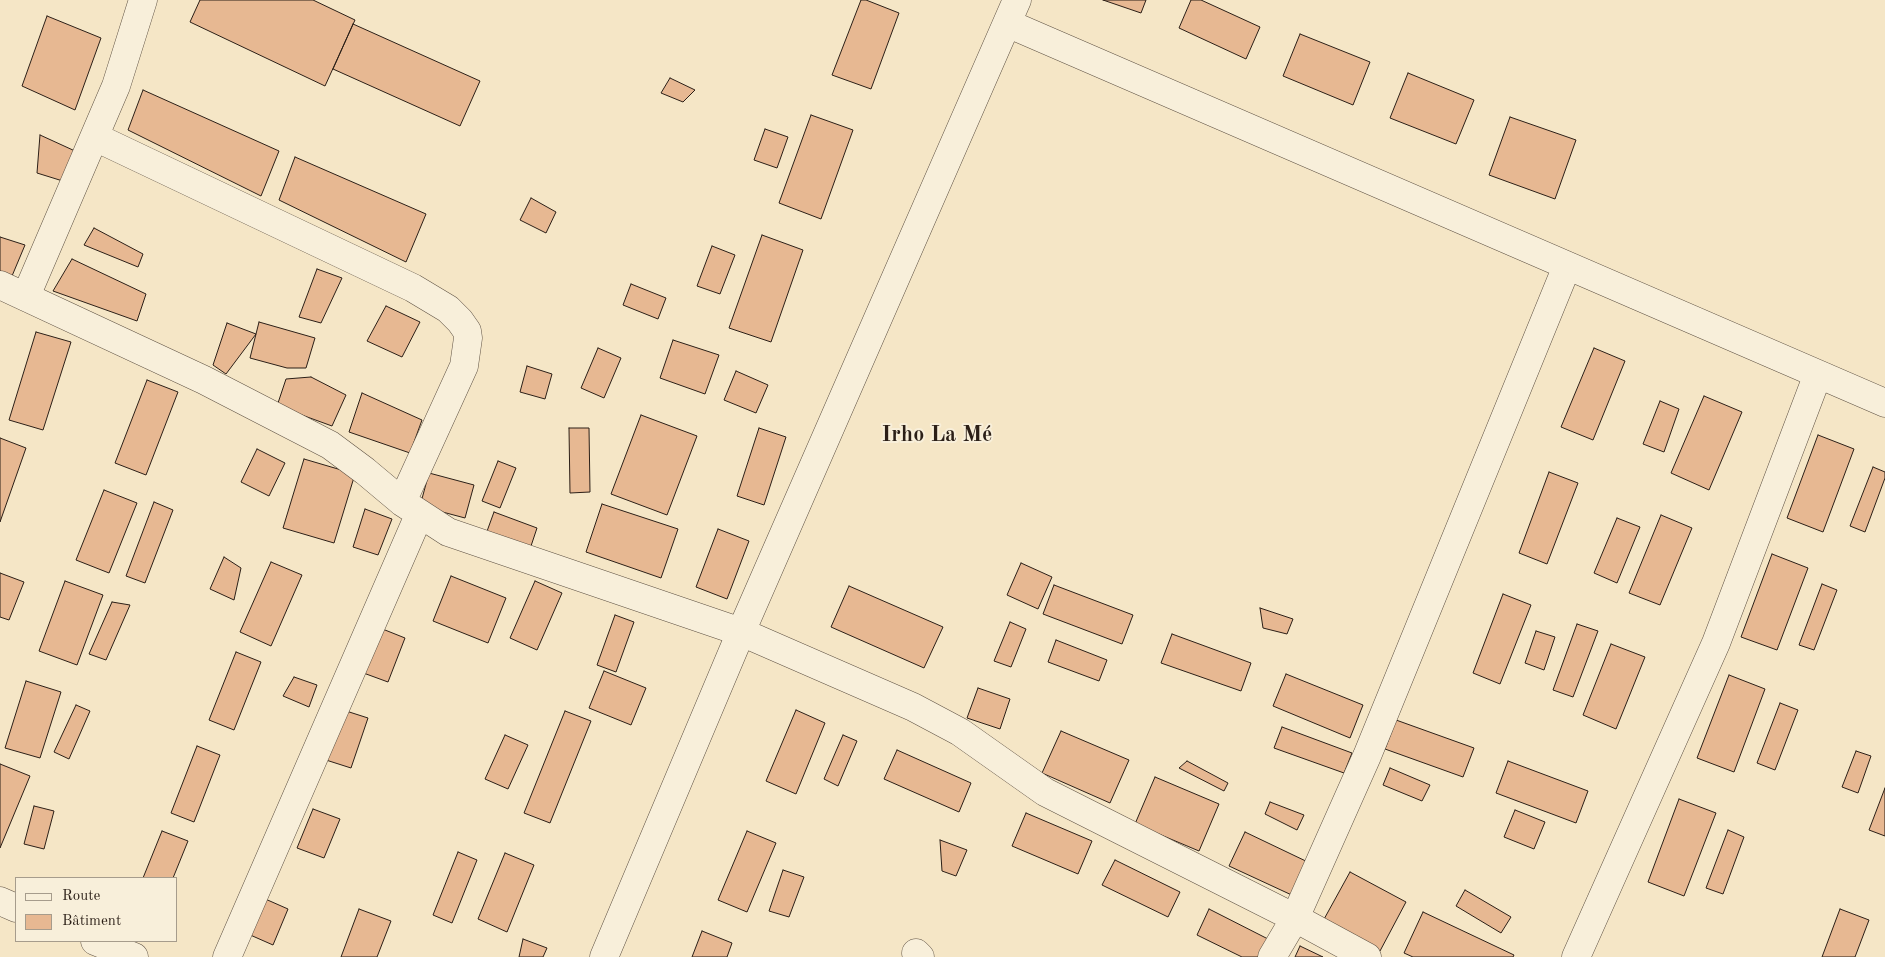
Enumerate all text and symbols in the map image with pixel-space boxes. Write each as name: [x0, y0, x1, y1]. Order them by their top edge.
district label: Irho La Mé: [882, 422, 992, 448]
legend: [15, 877, 178, 942]
text: Route: [62, 889, 100, 904]
text: Bâtiment: [62, 914, 121, 929]

